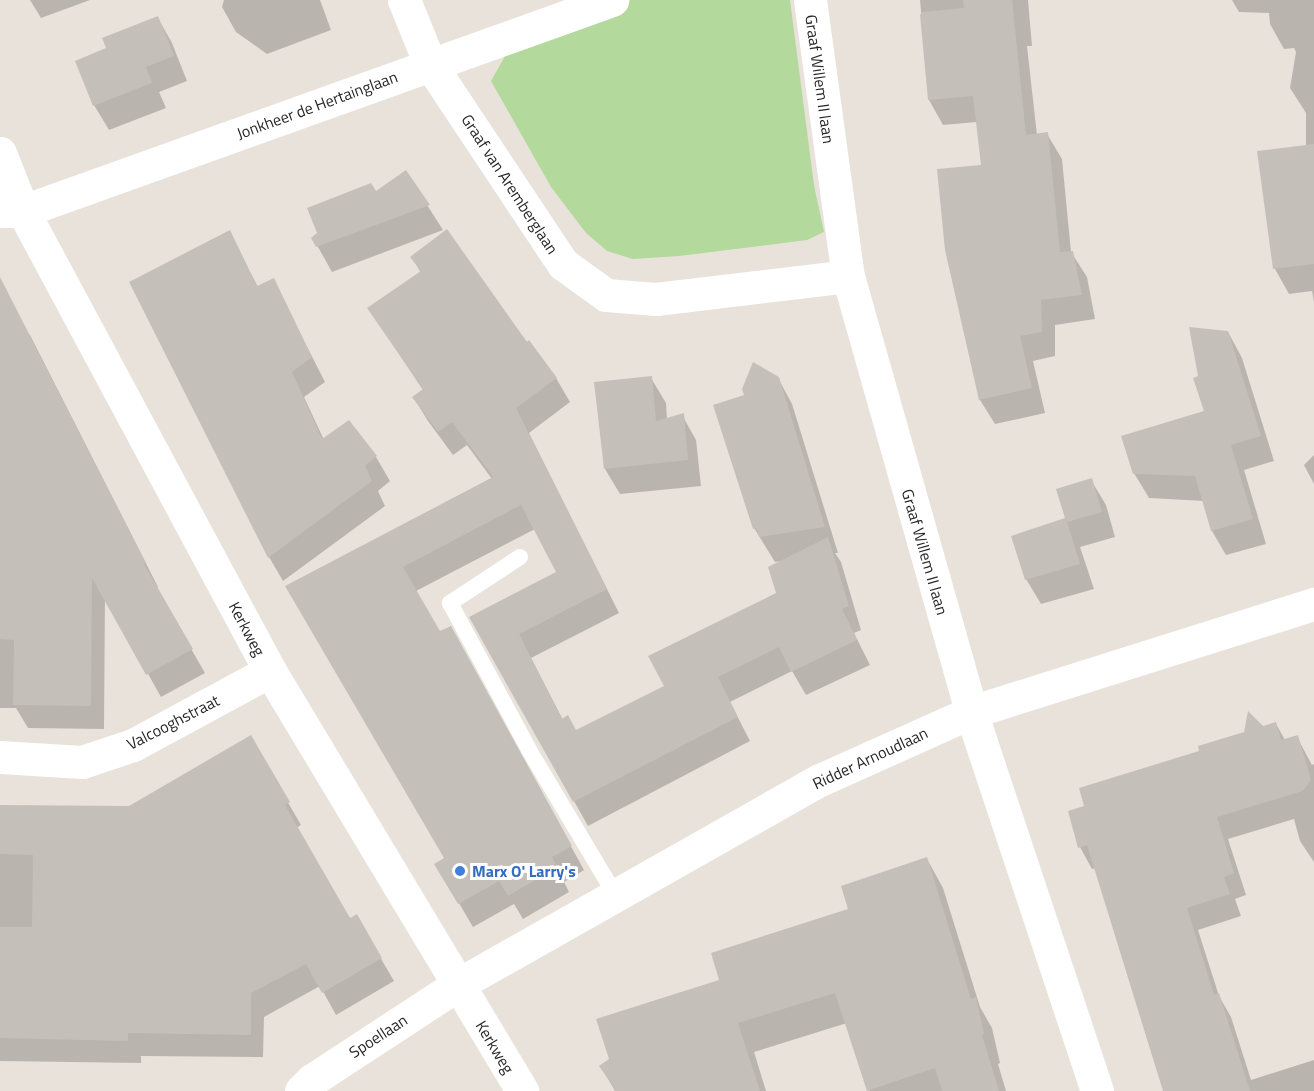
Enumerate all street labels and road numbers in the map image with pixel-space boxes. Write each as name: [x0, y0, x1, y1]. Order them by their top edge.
street label: Graaf Willem II laan: [801, 13, 839, 145]
street label: Jonkheer de Hertainglaan: [234, 67, 400, 143]
street label: Graaf van Aremberglaan: [458, 111, 562, 257]
street label: Graaf Willem II laan: [898, 487, 952, 617]
street label: Kerkweg: [225, 599, 269, 659]
street label: Valcooghstraat: [123, 690, 223, 754]
street label: Ridder Arnoudlaan: [809, 723, 931, 793]
street label: Spoellaan: [345, 1010, 411, 1062]
street label: Kerkweg: [472, 1017, 518, 1077]

